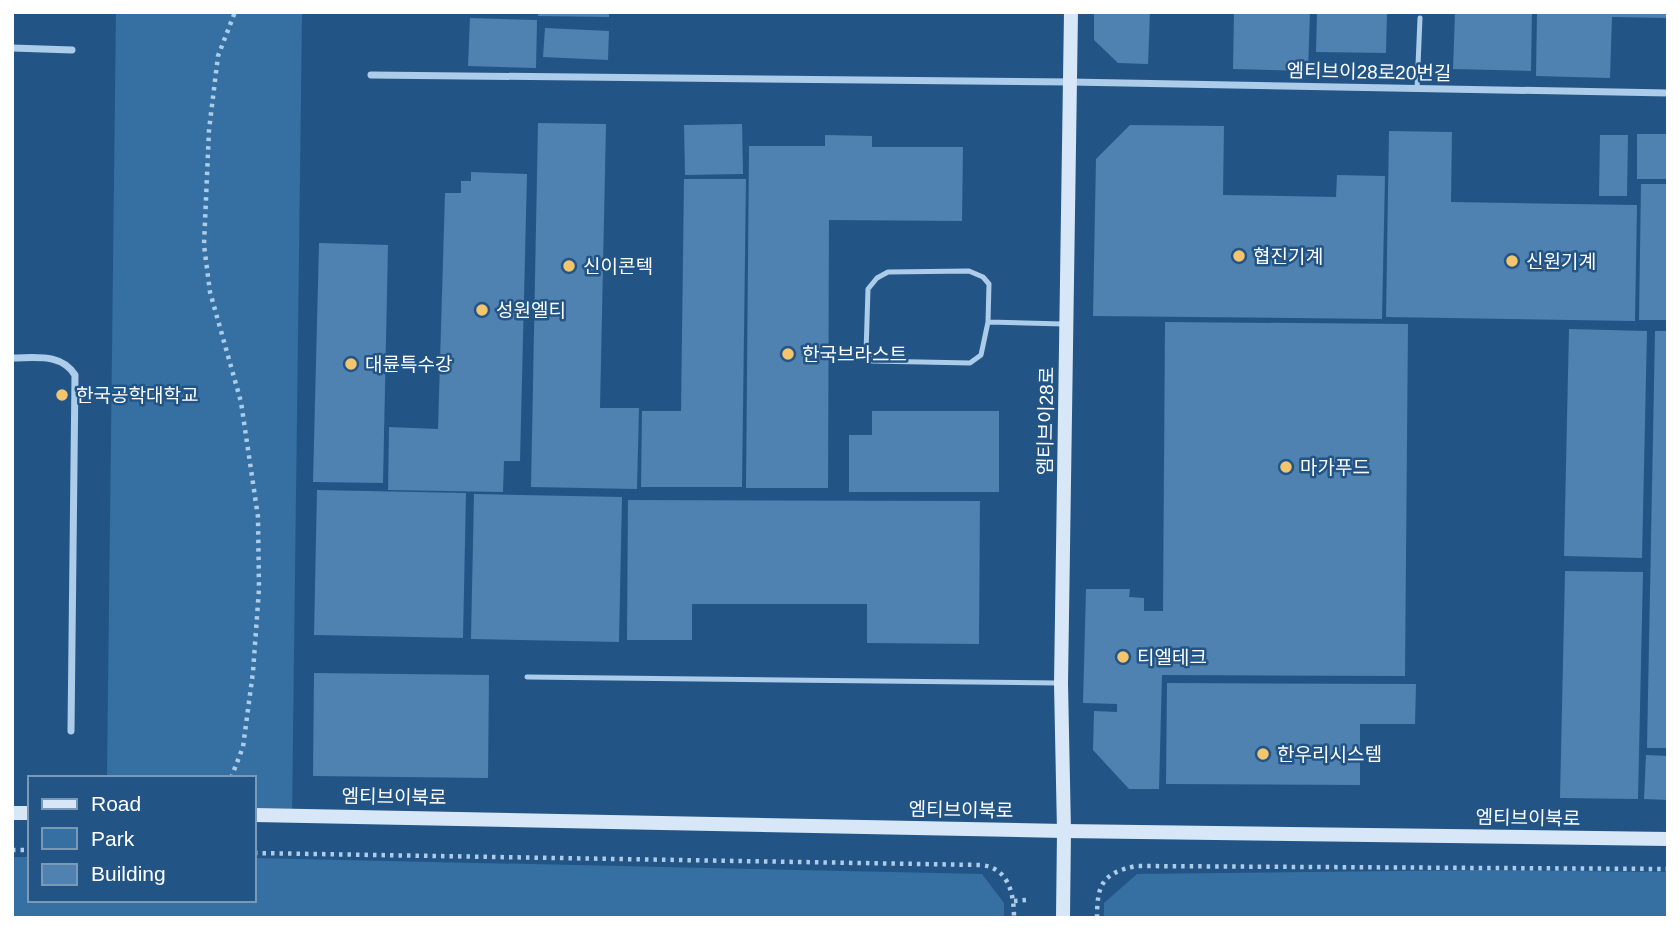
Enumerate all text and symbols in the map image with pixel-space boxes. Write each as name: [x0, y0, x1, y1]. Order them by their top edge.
street label: 엠티브이28로20번길: [1287, 60, 1451, 84]
place label: 협진기계: [1253, 246, 1323, 267]
marker: 협진기계: [1231, 248, 1247, 264]
place label: 신원기계: [1526, 251, 1596, 272]
marker: 신원기계: [1504, 253, 1520, 269]
place label: 신이콘텍: [583, 256, 653, 277]
marker: 신이콘텍: [561, 258, 577, 274]
place label: 성원엘티: [496, 300, 566, 321]
marker: 성원엘티: [474, 302, 490, 318]
place label: 한국브라스트: [802, 344, 907, 365]
marker: 한국브라스트: [780, 346, 796, 362]
place label: 대륜특수강: [365, 354, 452, 375]
marker: 대륜특수강: [343, 356, 359, 372]
street label: 엠티브이28로: [1035, 367, 1057, 475]
place label: 한국공학대학교: [76, 385, 198, 406]
marker: 한국공학대학교: [54, 387, 70, 403]
place label: 마가푸드: [1300, 457, 1370, 478]
marker: 마가푸드: [1278, 459, 1294, 475]
place label: 티엘테크: [1137, 647, 1207, 668]
marker: 티엘테크: [1115, 649, 1131, 665]
place label: 한우리시스템: [1277, 744, 1382, 765]
marker: 한우리시스템: [1255, 746, 1271, 762]
legend: [28, 776, 256, 902]
street label: 엠티브이북로: [341, 786, 447, 808]
text: Road: [91, 792, 141, 815]
street label: 엠티브이북로: [908, 799, 1014, 821]
street label: 엠티브이북로: [1475, 807, 1581, 829]
text: Park: [91, 827, 135, 850]
text: Building: [91, 862, 166, 885]

